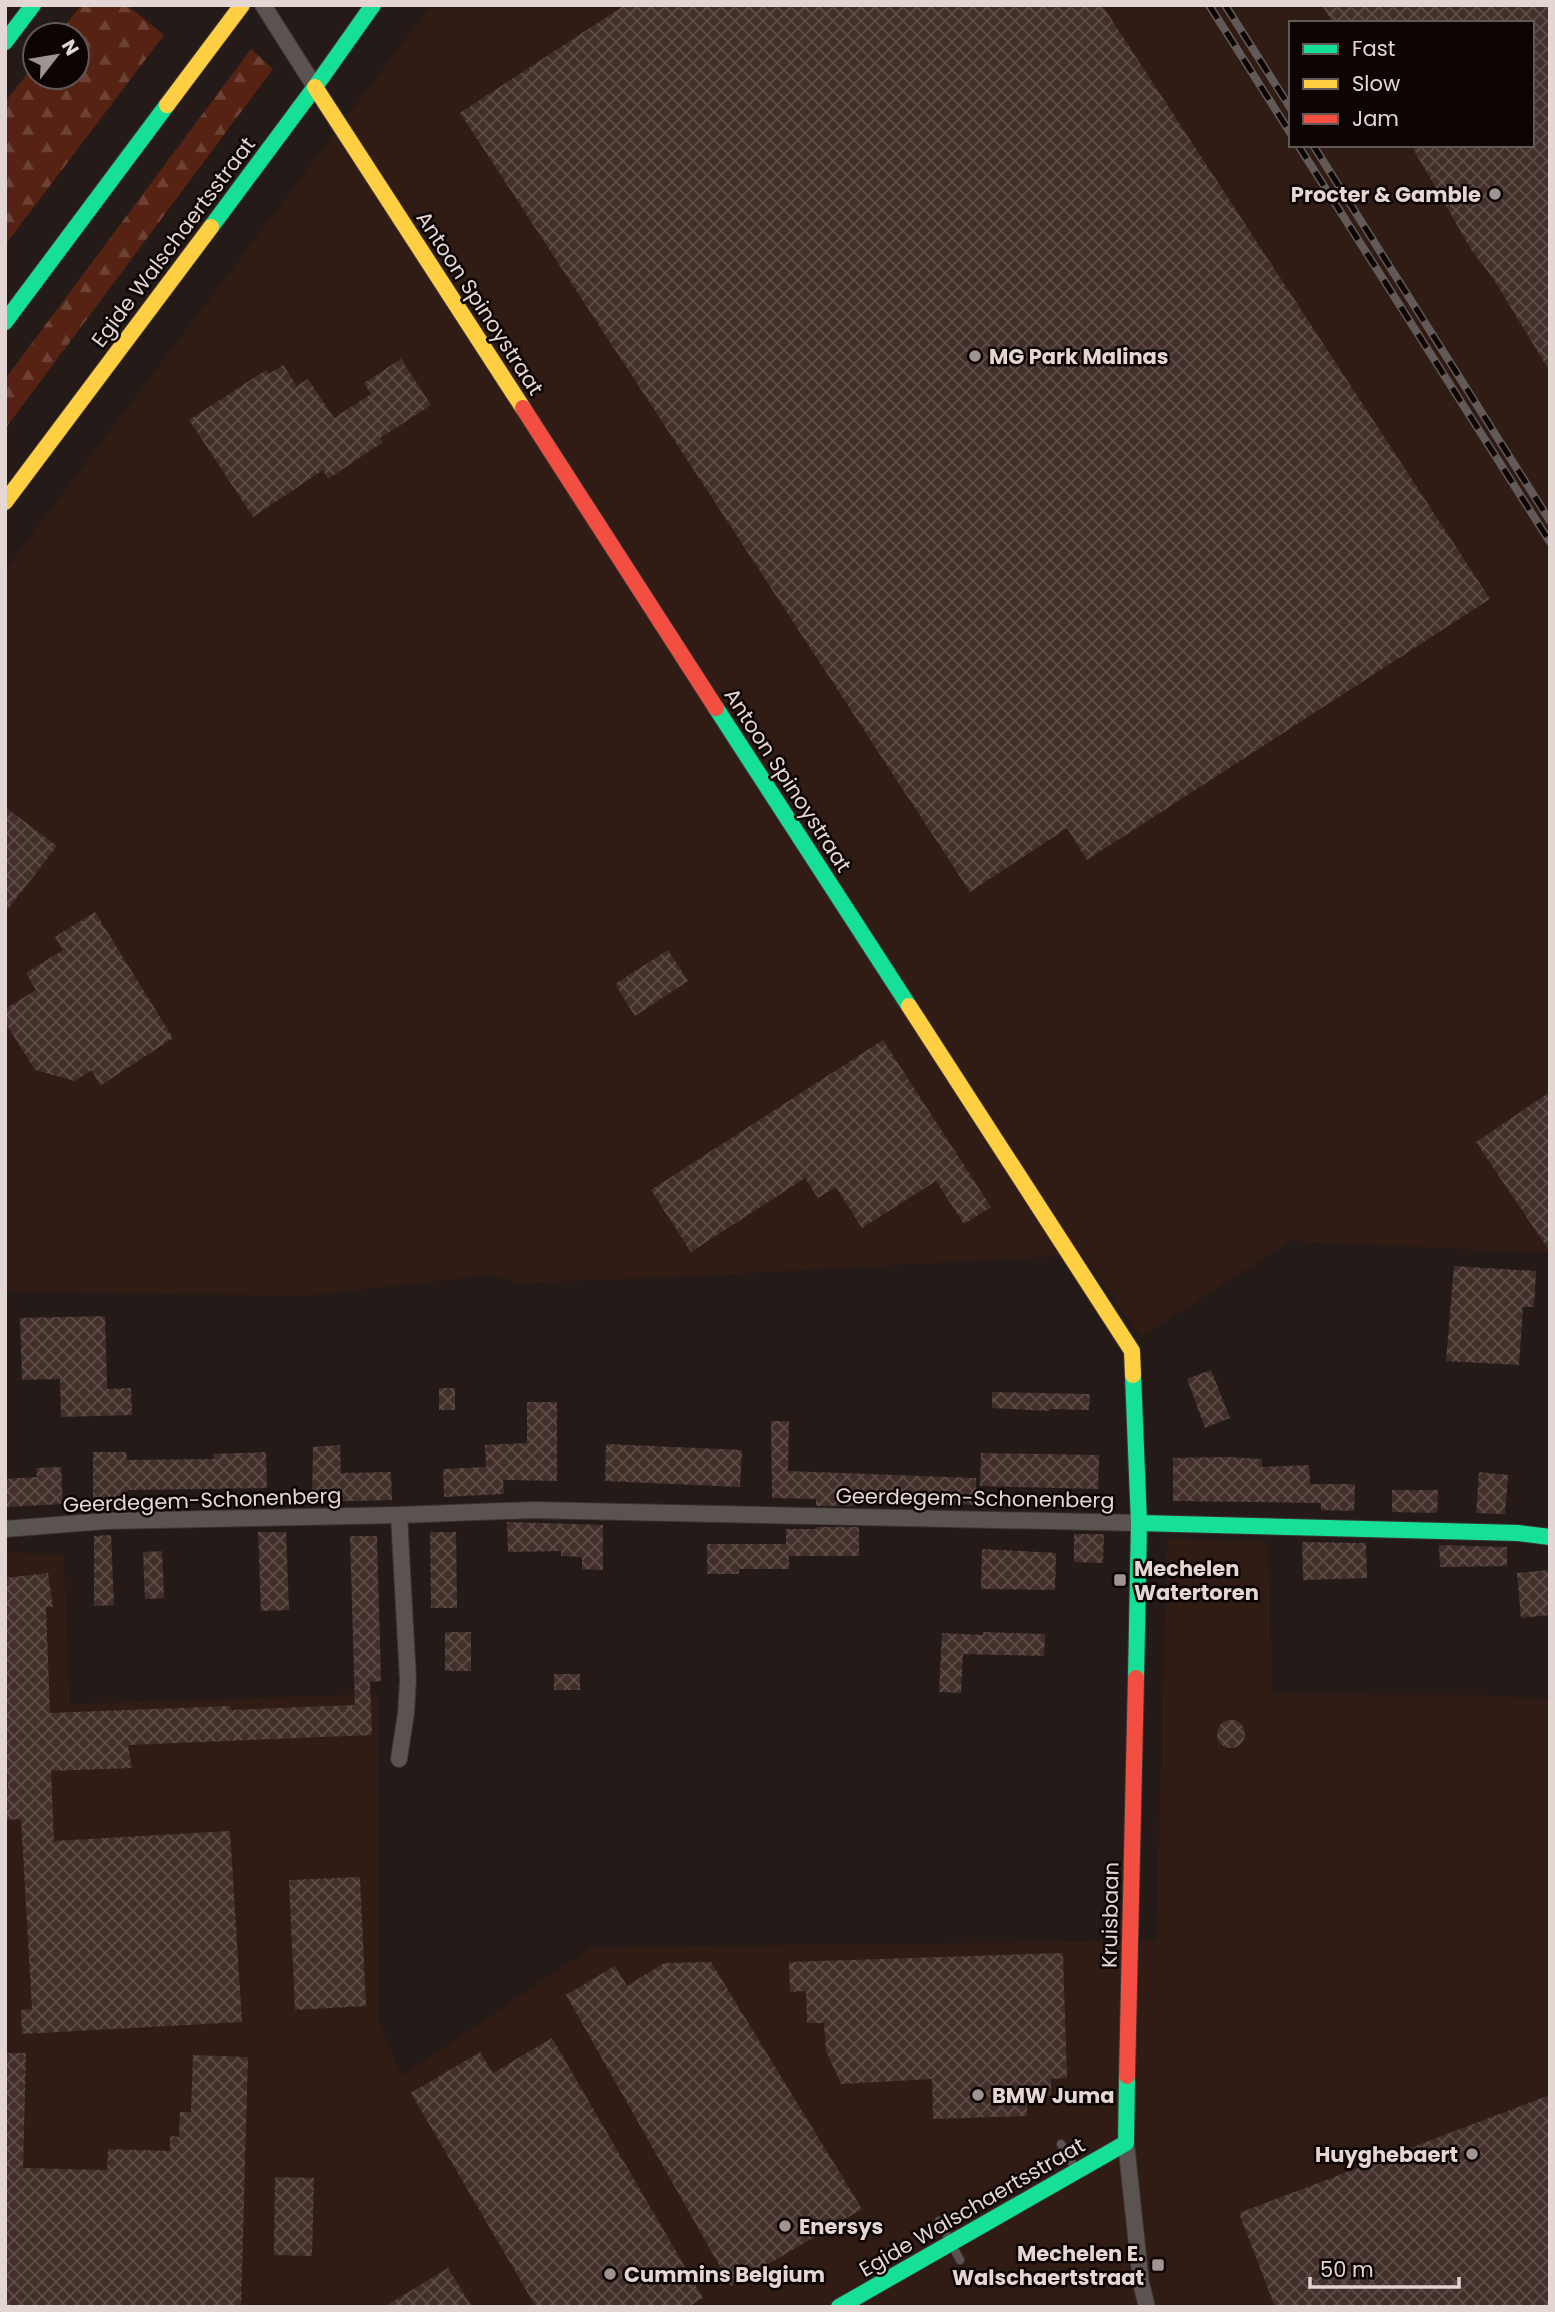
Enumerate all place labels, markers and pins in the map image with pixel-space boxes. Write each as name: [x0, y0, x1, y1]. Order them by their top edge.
place label: Procter & Gamble: [1291, 180, 1481, 209]
marker: Procter & Gamble: [1487, 186, 1503, 202]
place label: MG Park Malinas: [989, 342, 1169, 371]
marker: MG Park Malinas: [967, 348, 983, 364]
place label: Mechelen Watertoren: [1134, 1554, 1259, 1607]
marker: Mechelen Watertoren: [1112, 1572, 1128, 1588]
place label: BMW Juma: [992, 2081, 1114, 2110]
marker: BMW Juma: [970, 2087, 986, 2103]
place label: Huyghebaert: [1315, 2140, 1458, 2169]
marker: Huyghebaert: [1464, 2146, 1480, 2162]
place label: Enersys: [799, 2212, 883, 2241]
marker: Enersys: [777, 2218, 793, 2234]
place label: Mechelen E. Walschaertstraat: [952, 2239, 1144, 2292]
marker: Mechelen E. Walschaertstraat: [1150, 2257, 1166, 2273]
place label: Cummins Belgium: [624, 2260, 825, 2289]
marker: Cummins Belgium: [602, 2266, 618, 2282]

